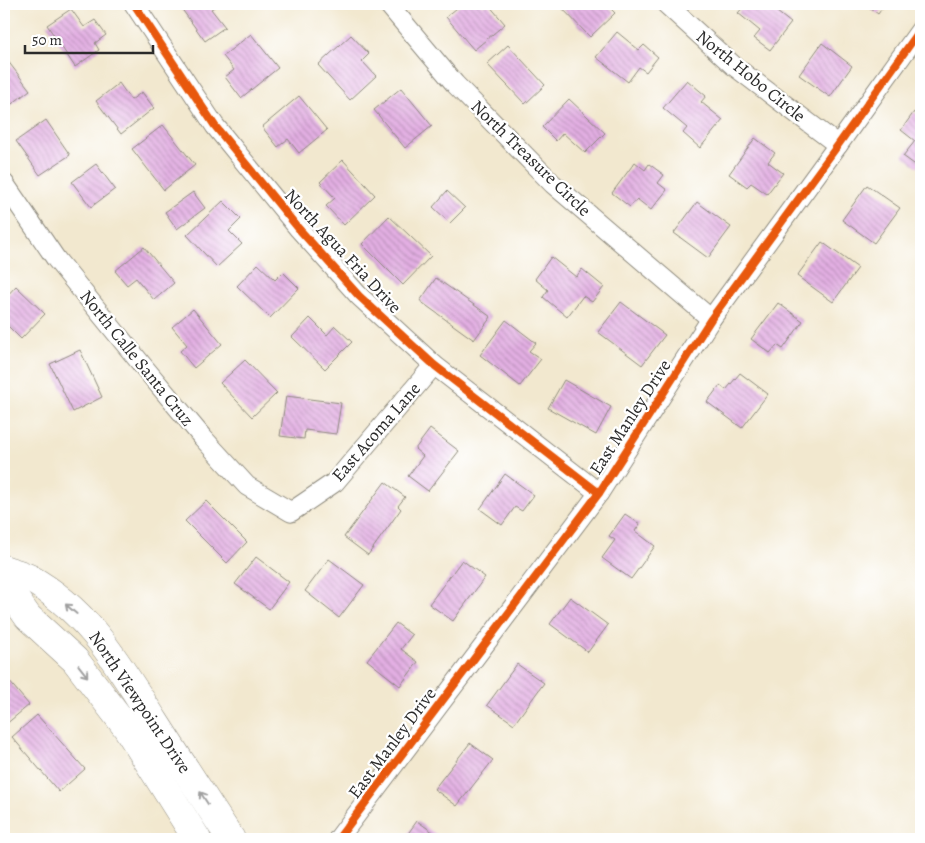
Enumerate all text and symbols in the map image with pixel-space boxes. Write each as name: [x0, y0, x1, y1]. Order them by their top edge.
scale bar: [25, 22, 152, 54]
street label: North Hobo Circle: [691, 24, 811, 128]
text: 50 m: [32, 30, 62, 50]
street label: North Treasure Circle: [466, 94, 596, 222]
street label: North Agua Fria Drive: [279, 184, 407, 318]
street label: North Calle Santa Cruz: [75, 285, 199, 431]
street label: East Manley Drive: [584, 355, 676, 479]
street label: East Acoma Lane: [326, 377, 426, 487]
one-way arrow: [65, 604, 78, 615]
street label: North Viewpoint Drive: [83, 626, 197, 778]
one-way arrow: [78, 664, 88, 678]
street label: East Manley Drive: [342, 683, 442, 803]
one-way arrow: [199, 792, 209, 806]

